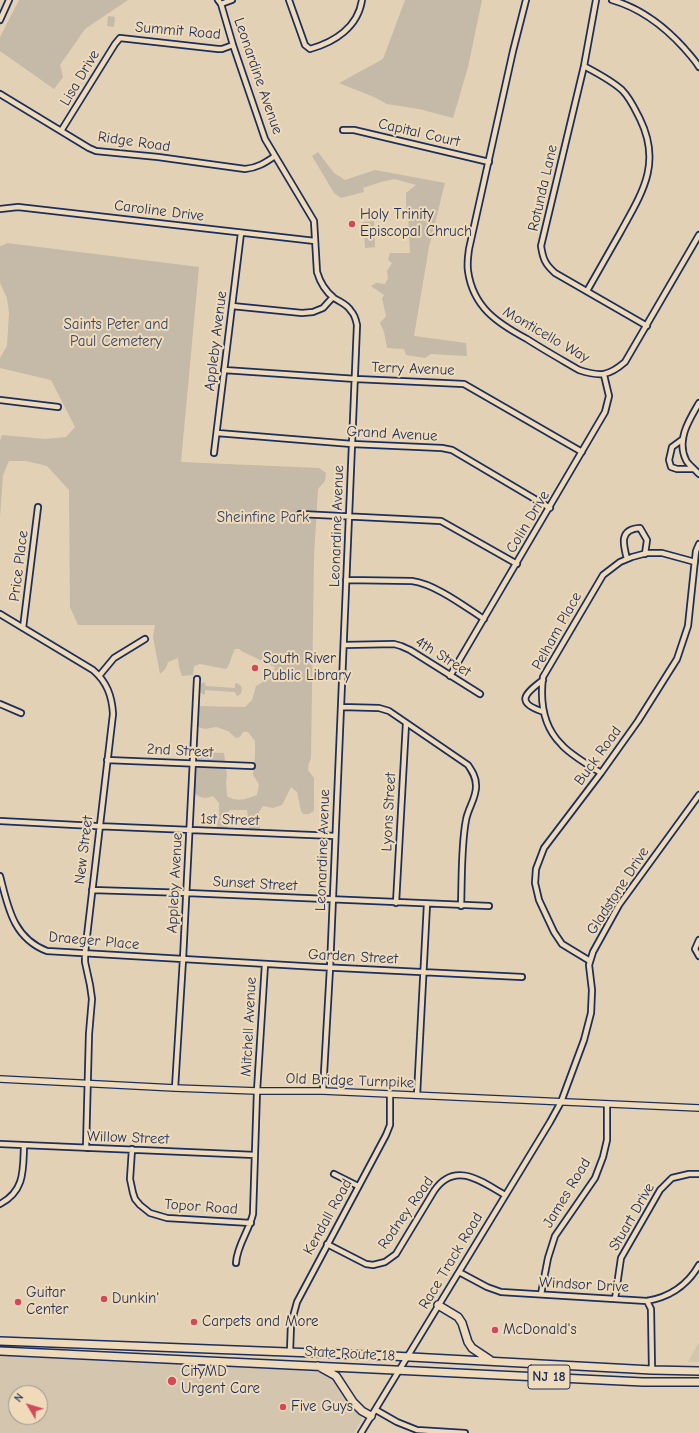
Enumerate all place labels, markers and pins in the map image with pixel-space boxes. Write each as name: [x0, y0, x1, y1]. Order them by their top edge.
place label: Holy Trinity Episcopal Chruch: [360, 206, 472, 241]
marker: Holy Trinity Episcopal Chruch: [347, 219, 357, 229]
place label: South River Public Library: [263, 650, 351, 685]
marker: South River Public Library: [250, 663, 260, 673]
place label: Guitar Center: [26, 1284, 68, 1319]
place label: Dunkin': [112, 1290, 159, 1308]
marker: Dunkin': [99, 1294, 109, 1304]
marker: Guitar Center: [13, 1297, 23, 1307]
place label: Carpets and More: [202, 1313, 319, 1331]
marker: Carpets and More: [189, 1317, 199, 1327]
place label: McDonald's: [503, 1321, 577, 1339]
marker: McDonald's: [490, 1325, 500, 1335]
place label: CityMD Urgent Care: [181, 1363, 260, 1398]
marker: CityMD Urgent Care: [166, 1375, 178, 1387]
place label: Five Guys: [291, 1398, 353, 1416]
marker: Five Guys: [278, 1402, 288, 1412]

